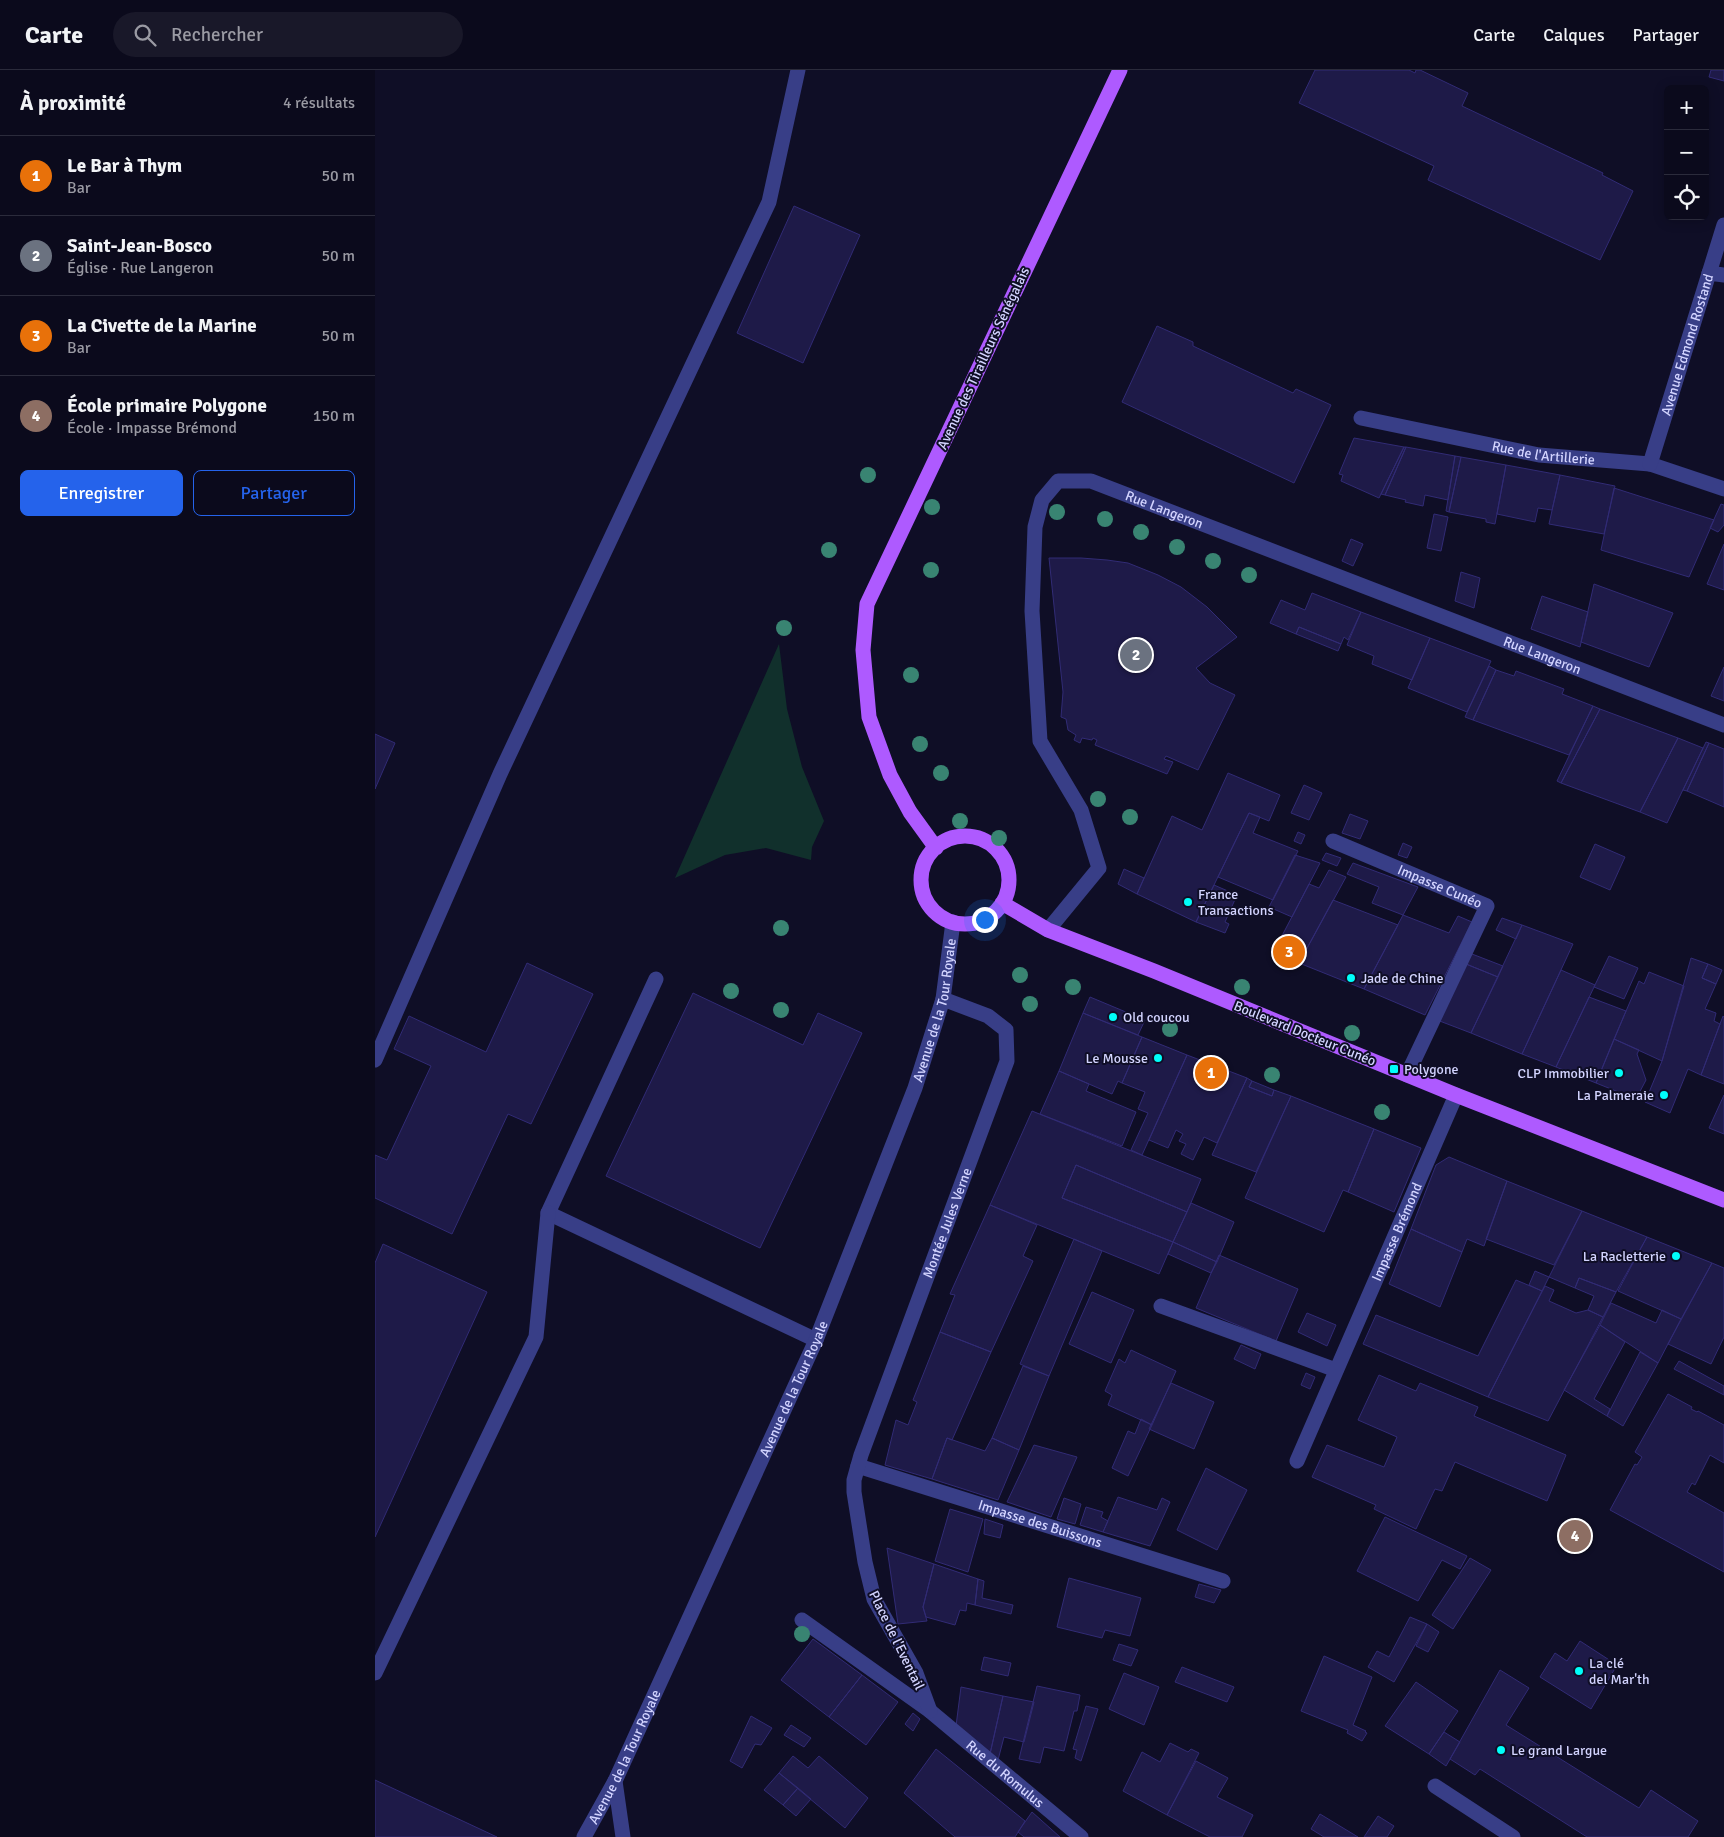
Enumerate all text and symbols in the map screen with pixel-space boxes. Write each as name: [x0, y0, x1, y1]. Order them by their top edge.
search box: [113, 12, 463, 57]
text: Carte: [25, 20, 83, 50]
icon: search: [131, 21, 159, 49]
text: Rechercher: [171, 23, 263, 47]
text: Carte: [1473, 24, 1515, 46]
text: Calques: [1543, 24, 1605, 46]
text: Partager: [1633, 24, 1699, 46]
map controls: [1664, 85, 1709, 220]
button: +: [1664, 85, 1709, 130]
text: À proximité: [20, 90, 126, 116]
text: 4 résultats: [283, 93, 355, 113]
button: −: [1664, 130, 1709, 175]
text: Le Bar à Thym: [67, 154, 182, 178]
text: 1: [32, 166, 40, 186]
text: 50 m: [321, 166, 355, 186]
button: locate: [1664, 175, 1709, 220]
text: Bar: [67, 178, 91, 198]
text: Saint-Jean-Bosco: [67, 234, 212, 258]
text: 2: [32, 246, 40, 266]
text: 50 m: [321, 246, 355, 266]
text: Église · Rue Langeron: [67, 258, 214, 278]
street label: Avenue des Tirailleurs Sénégalais: [934, 264, 1033, 452]
street label: Avenue Edmond Rostand: [1658, 272, 1717, 418]
text: La Civette de la Marine: [67, 314, 257, 338]
text: 3: [32, 326, 40, 346]
text: 50 m: [321, 326, 355, 346]
text: Bar: [67, 338, 91, 358]
text: École primaire Polygone: [67, 394, 267, 418]
text: 4: [32, 406, 40, 426]
text: 150 m: [313, 406, 355, 426]
text: École · Impasse Brémond: [67, 418, 237, 438]
street label: Rue de l'Artillerie: [1490, 437, 1596, 469]
button: Enregistrer: [20, 470, 183, 516]
button: Partager: [193, 470, 355, 516]
street label: Rue Langeron: [1123, 487, 1206, 532]
street label: Rue Langeron: [1501, 633, 1583, 678]
pin: 2: [1120, 636, 1152, 674]
street label: Impasse Cunéo: [1395, 861, 1485, 912]
place label: France Transactions: [1198, 886, 1274, 919]
marker: France Transactions: [1182, 896, 1194, 908]
your location: [972, 907, 998, 933]
pin: 3: [1273, 933, 1305, 971]
street label: Avenue de la Tour Royale: [909, 937, 960, 1084]
place label: Jade de Chine: [1361, 970, 1443, 987]
marker: Jade de Chine: [1345, 972, 1357, 984]
street label: Boulevard Docteur Cunéo: [1231, 997, 1378, 1070]
place label: Old coucou: [1123, 1009, 1190, 1026]
marker: Old coucou: [1107, 1011, 1119, 1023]
place label: Le Mousse: [1085, 1050, 1148, 1067]
marker: Le Mousse: [1152, 1052, 1164, 1064]
pin: 1: [1195, 1054, 1227, 1092]
place label: Polygone: [1404, 1061, 1459, 1078]
marker: Polygone: [1388, 1063, 1400, 1075]
place label: CLP Immobilier: [1517, 1065, 1610, 1082]
marker: CLP Immobilier: [1613, 1067, 1625, 1079]
place label: La Palmeraie: [1577, 1087, 1654, 1104]
marker: La Palmeraie: [1658, 1089, 1670, 1101]
street label: Montée Jules Verne: [919, 1166, 976, 1281]
street label: Impasse Brémond: [1368, 1180, 1426, 1284]
place label: La Racletterie: [1583, 1248, 1666, 1265]
marker: La Racletterie: [1670, 1250, 1682, 1262]
street label: Avenue de la Tour Royale: [756, 1318, 832, 1460]
street label: Impasse des Buissons: [976, 1496, 1104, 1551]
pin: 4: [1559, 1517, 1591, 1555]
street label: Place de l'Eventail: [865, 1588, 928, 1693]
place label: La clé del Mar'th: [1589, 1655, 1650, 1688]
marker: La clé del Mar'th: [1573, 1665, 1585, 1677]
street label: Avenue de la Tour Royale: [585, 1687, 665, 1827]
street label: Rue du Romulus: [963, 1737, 1047, 1811]
place label: Le grand Largue: [1511, 1742, 1607, 1759]
marker: Le grand Largue: [1495, 1744, 1507, 1756]

